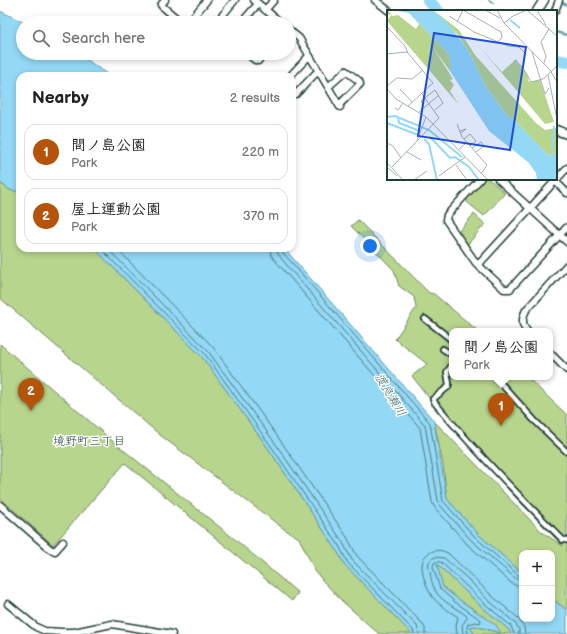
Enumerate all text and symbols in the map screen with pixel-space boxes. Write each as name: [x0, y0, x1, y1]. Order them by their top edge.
inset map: [387, 10, 557, 180]
search box: [16, 16, 296, 60]
icon: search: [30, 27, 52, 49]
text: Search here: [62, 29, 145, 48]
text: Nearby: [32, 88, 89, 108]
text: 2 results: [230, 90, 280, 106]
text: 間ノ島公園: [71, 136, 146, 155]
text: 1: [43, 144, 49, 160]
text: 220 m: [242, 144, 279, 160]
text: Park: [71, 155, 97, 171]
text: 屋上運動公園: [71, 200, 161, 219]
text: 2: [42, 208, 50, 224]
text: 370 m: [243, 208, 279, 224]
text: Park: [71, 219, 97, 235]
your location: [360, 236, 380, 256]
popup: [449, 328, 553, 380]
text: 間ノ島公園: [463, 338, 539, 357]
text: Park: [463, 357, 490, 373]
water label: 渡良瀬川: [371, 371, 409, 419]
pin: 2: [18, 378, 44, 411]
pin: 1: [488, 393, 514, 426]
district label: 境野町三丁目: [53, 434, 125, 449]
map controls: [519, 550, 555, 622]
button: +: [519, 550, 555, 586]
button: −: [519, 586, 555, 622]

